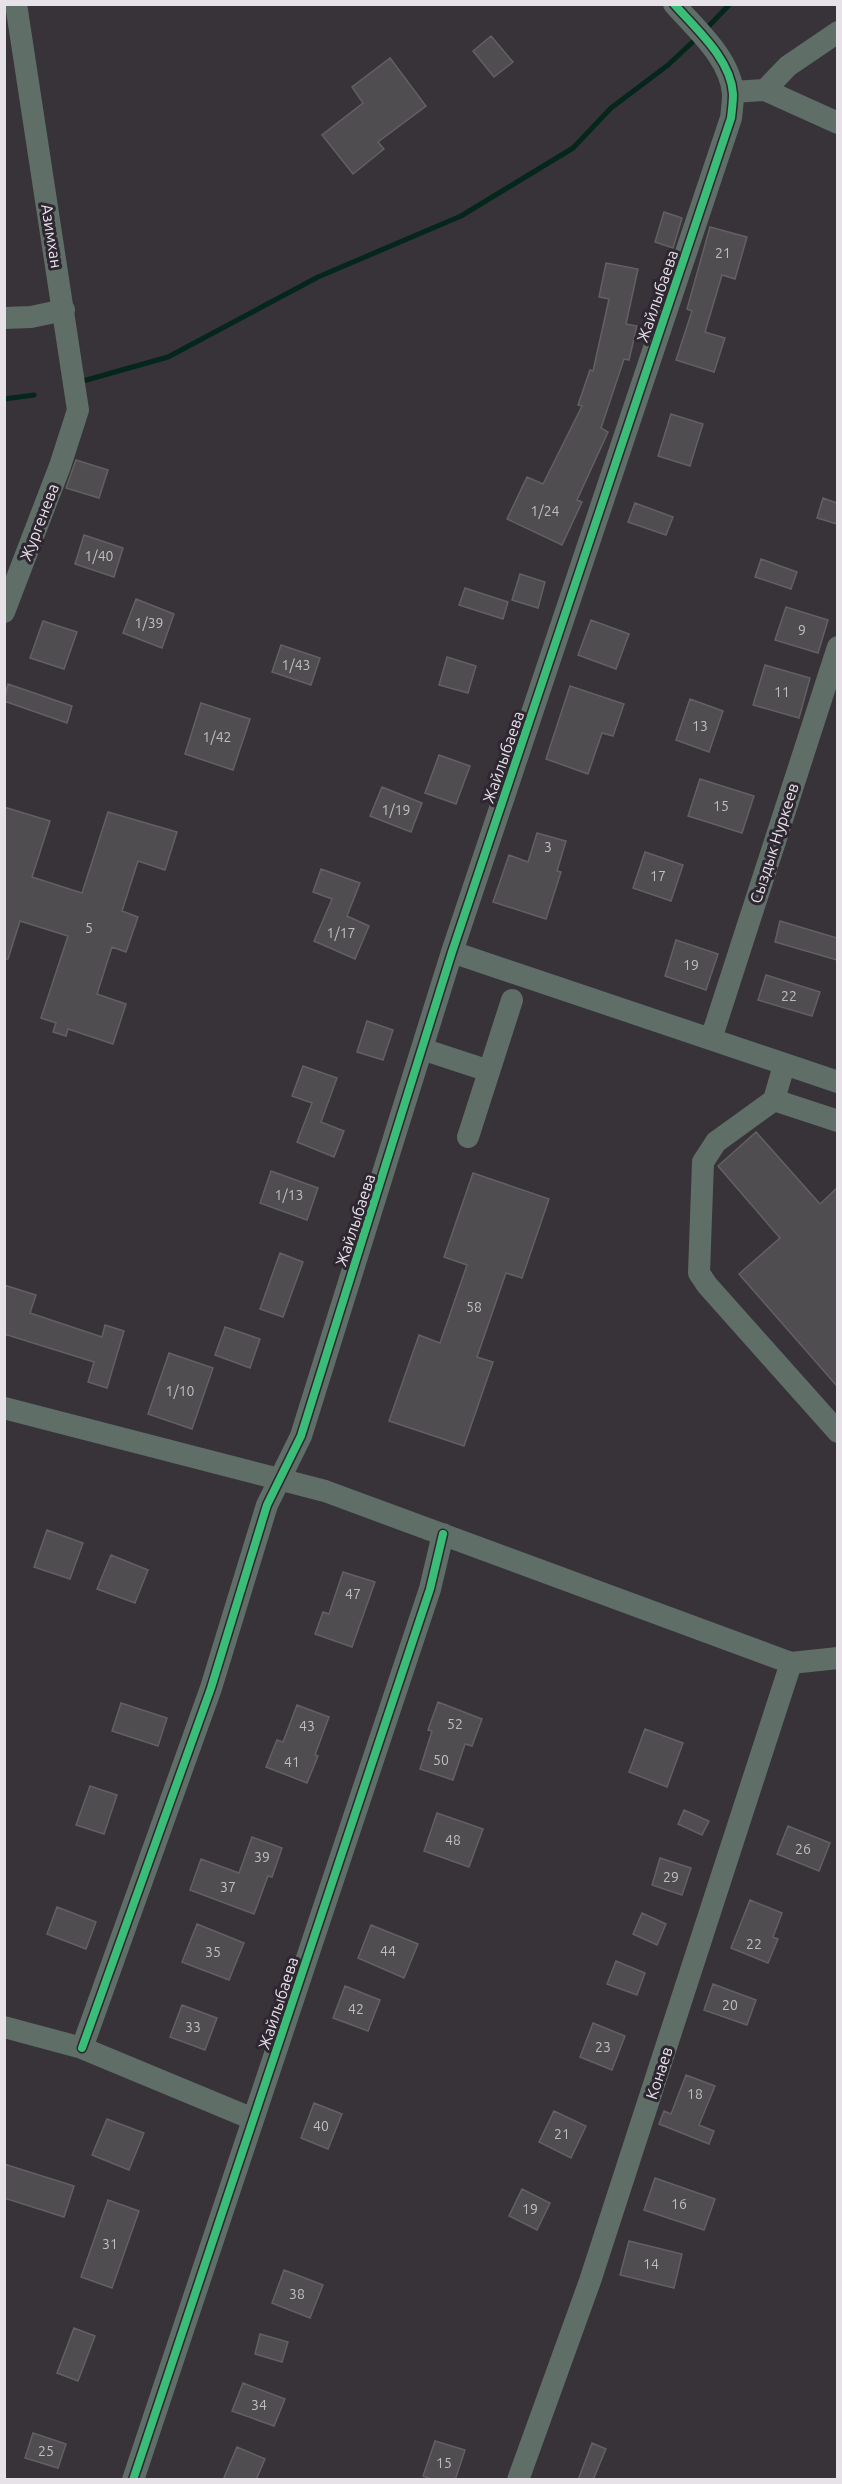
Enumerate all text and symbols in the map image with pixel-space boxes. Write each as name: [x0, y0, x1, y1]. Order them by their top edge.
street label: Азимхан: [38, 203, 66, 269]
house number: 21: [715, 245, 731, 261]
street label: Жайлыбаева: [633, 248, 681, 344]
street label: Жургенева: [16, 481, 62, 563]
house number: 1/24: [531, 503, 560, 519]
house number: 1/40: [85, 548, 114, 564]
house number: 1/39: [135, 615, 163, 631]
house number: 9: [798, 622, 806, 638]
house number: 1/43: [282, 657, 310, 673]
house number: 11: [774, 684, 790, 700]
street label: Жайлыбаева: [479, 709, 527, 805]
house number: 13: [692, 718, 708, 734]
house number: 1/42: [203, 729, 231, 745]
street label: Сыздык Нуркеев: [746, 781, 802, 905]
house number: 15: [713, 798, 729, 814]
house number: 1/19: [382, 802, 410, 818]
house number: 3: [544, 839, 552, 855]
house number: 17: [650, 868, 666, 884]
house number: 5: [85, 920, 93, 936]
house number: 1/17: [327, 925, 355, 941]
house number: 19: [683, 957, 699, 973]
house number: 22: [781, 988, 797, 1004]
street label: Жайлыбаева: [332, 1171, 378, 1269]
house number: 1/13: [275, 1187, 303, 1203]
house number: 58: [466, 1299, 482, 1315]
house number: 1/10: [166, 1383, 195, 1399]
house number: 47: [345, 1586, 361, 1602]
house number: 52: [447, 1716, 463, 1732]
house number: 43: [299, 1718, 315, 1734]
house number: 50: [433, 1752, 449, 1768]
house number: 41: [284, 1754, 300, 1770]
house number: 48: [445, 1832, 461, 1848]
house number: 26: [795, 1841, 811, 1857]
house number: 39: [254, 1849, 270, 1865]
house number: 29: [663, 1869, 679, 1885]
house number: 37: [220, 1879, 236, 1895]
house number: 22: [746, 1936, 762, 1952]
house number: 44: [380, 1943, 396, 1959]
house number: 35: [205, 1944, 221, 1960]
street label: Жайлыбаева: [255, 1954, 301, 2052]
house number: 20: [722, 1997, 738, 2013]
house number: 42: [348, 2001, 364, 2017]
house number: 33: [185, 2019, 201, 2035]
house number: 23: [595, 2039, 611, 2055]
street label: Конаев: [642, 2044, 676, 2102]
house number: 18: [687, 2086, 703, 2102]
house number: 40: [313, 2118, 329, 2134]
house number: 21: [554, 2126, 570, 2142]
house number: 16: [671, 2196, 687, 2212]
house number: 19: [522, 2201, 538, 2217]
house number: 31: [102, 2236, 118, 2252]
house number: 14: [643, 2256, 659, 2272]
house number: 38: [289, 2286, 305, 2302]
house number: 34: [251, 2397, 267, 2413]
house number: 25: [38, 2443, 54, 2459]
house number: 15: [436, 2455, 452, 2471]

